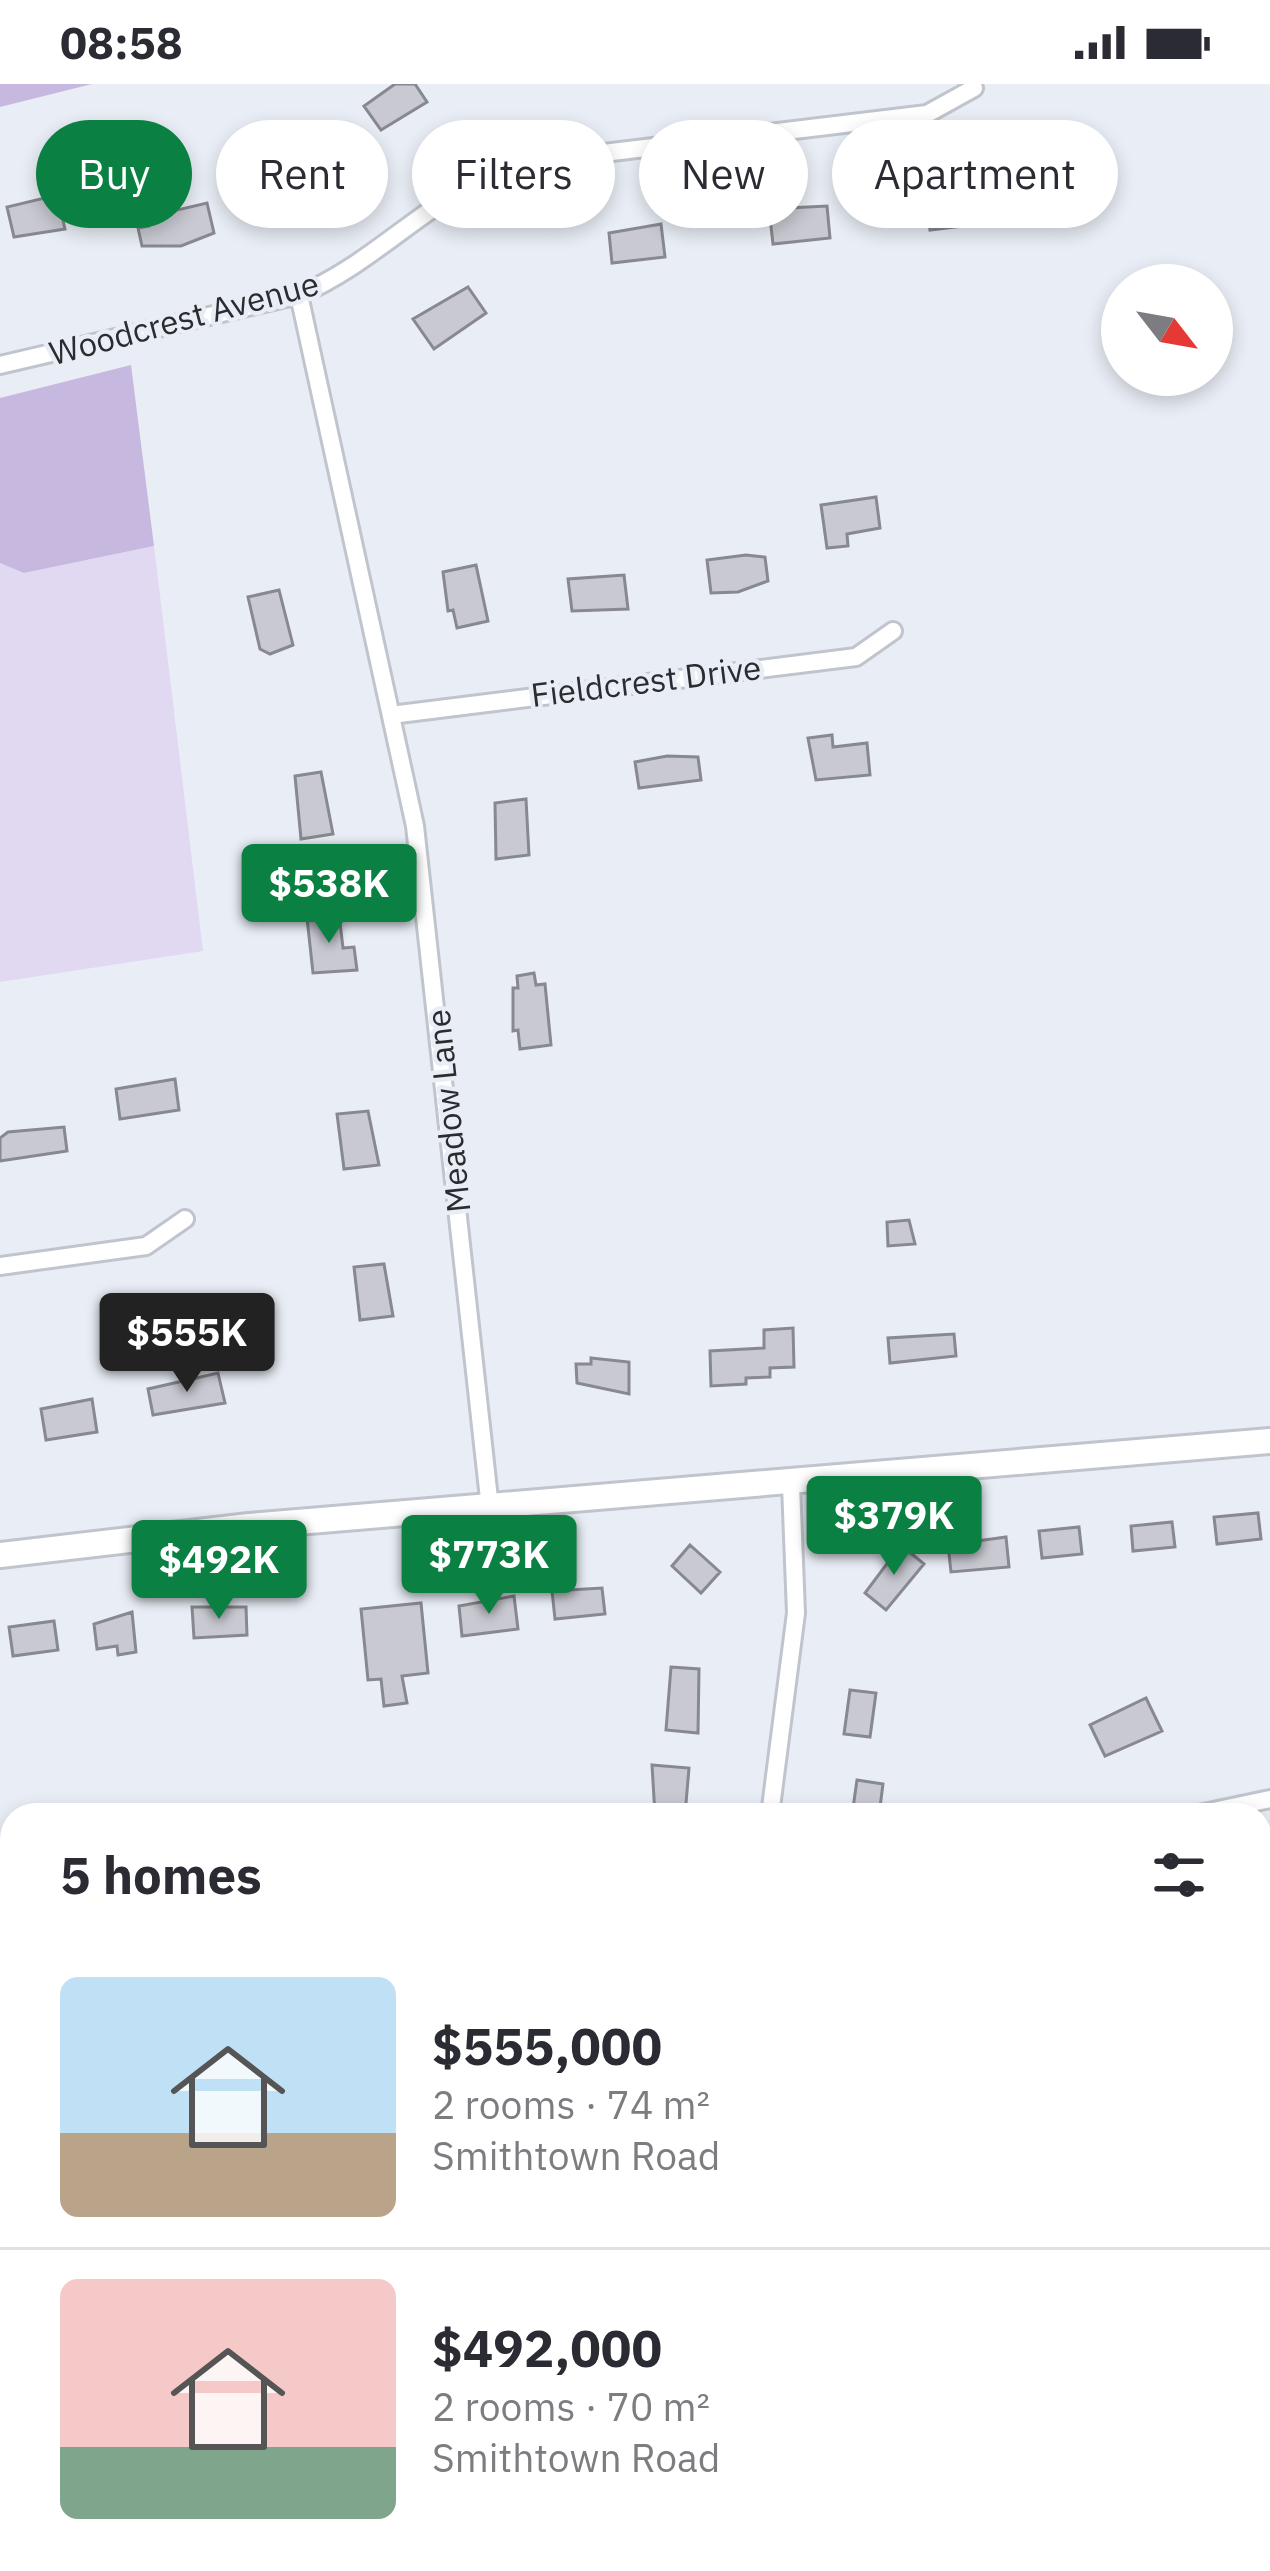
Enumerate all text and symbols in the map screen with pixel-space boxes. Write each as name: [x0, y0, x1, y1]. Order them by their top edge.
text: 08:58: [60, 13, 183, 71]
chip: Buy: [36, 120, 192, 228]
chip: Rent: [216, 120, 388, 228]
chip: Filters: [412, 120, 615, 228]
chip: New: [639, 120, 808, 228]
chip: Apartment: [832, 120, 1118, 228]
street label: Woodcrest Avenue: [44, 261, 323, 374]
north arrow: [1101, 264, 1233, 396]
map controls: [1101, 264, 1233, 396]
street label: Fieldcrest Drive: [528, 645, 763, 716]
pin: $538K: [245, 844, 413, 946]
text: $538K: [269, 857, 389, 908]
street label: Meadow Lane: [415, 1007, 480, 1215]
pin: $555K: [103, 1293, 271, 1395]
text: $555K: [127, 1306, 247, 1357]
pin: $379K: [810, 1476, 978, 1578]
text: $379K: [834, 1489, 954, 1540]
pin: $773K: [405, 1515, 573, 1617]
pin: $492K: [135, 1520, 303, 1622]
text: $773K: [429, 1528, 549, 1579]
text: $492K: [159, 1533, 279, 1584]
text: 5 homes: [60, 1842, 262, 1908]
icon: filters: [1146, 1842, 1212, 1908]
text: $555,000: [432, 2013, 662, 2079]
icon: home: [156, 2025, 300, 2169]
text: 2 rooms · 74 m²: [432, 2079, 710, 2130]
text: Smithtown Road: [432, 2130, 720, 2181]
text: $492,000: [432, 2315, 662, 2381]
icon: home: [156, 2327, 300, 2471]
text: 2 rooms · 70 m²: [432, 2381, 710, 2432]
text: Smithtown Road: [432, 2432, 720, 2483]

